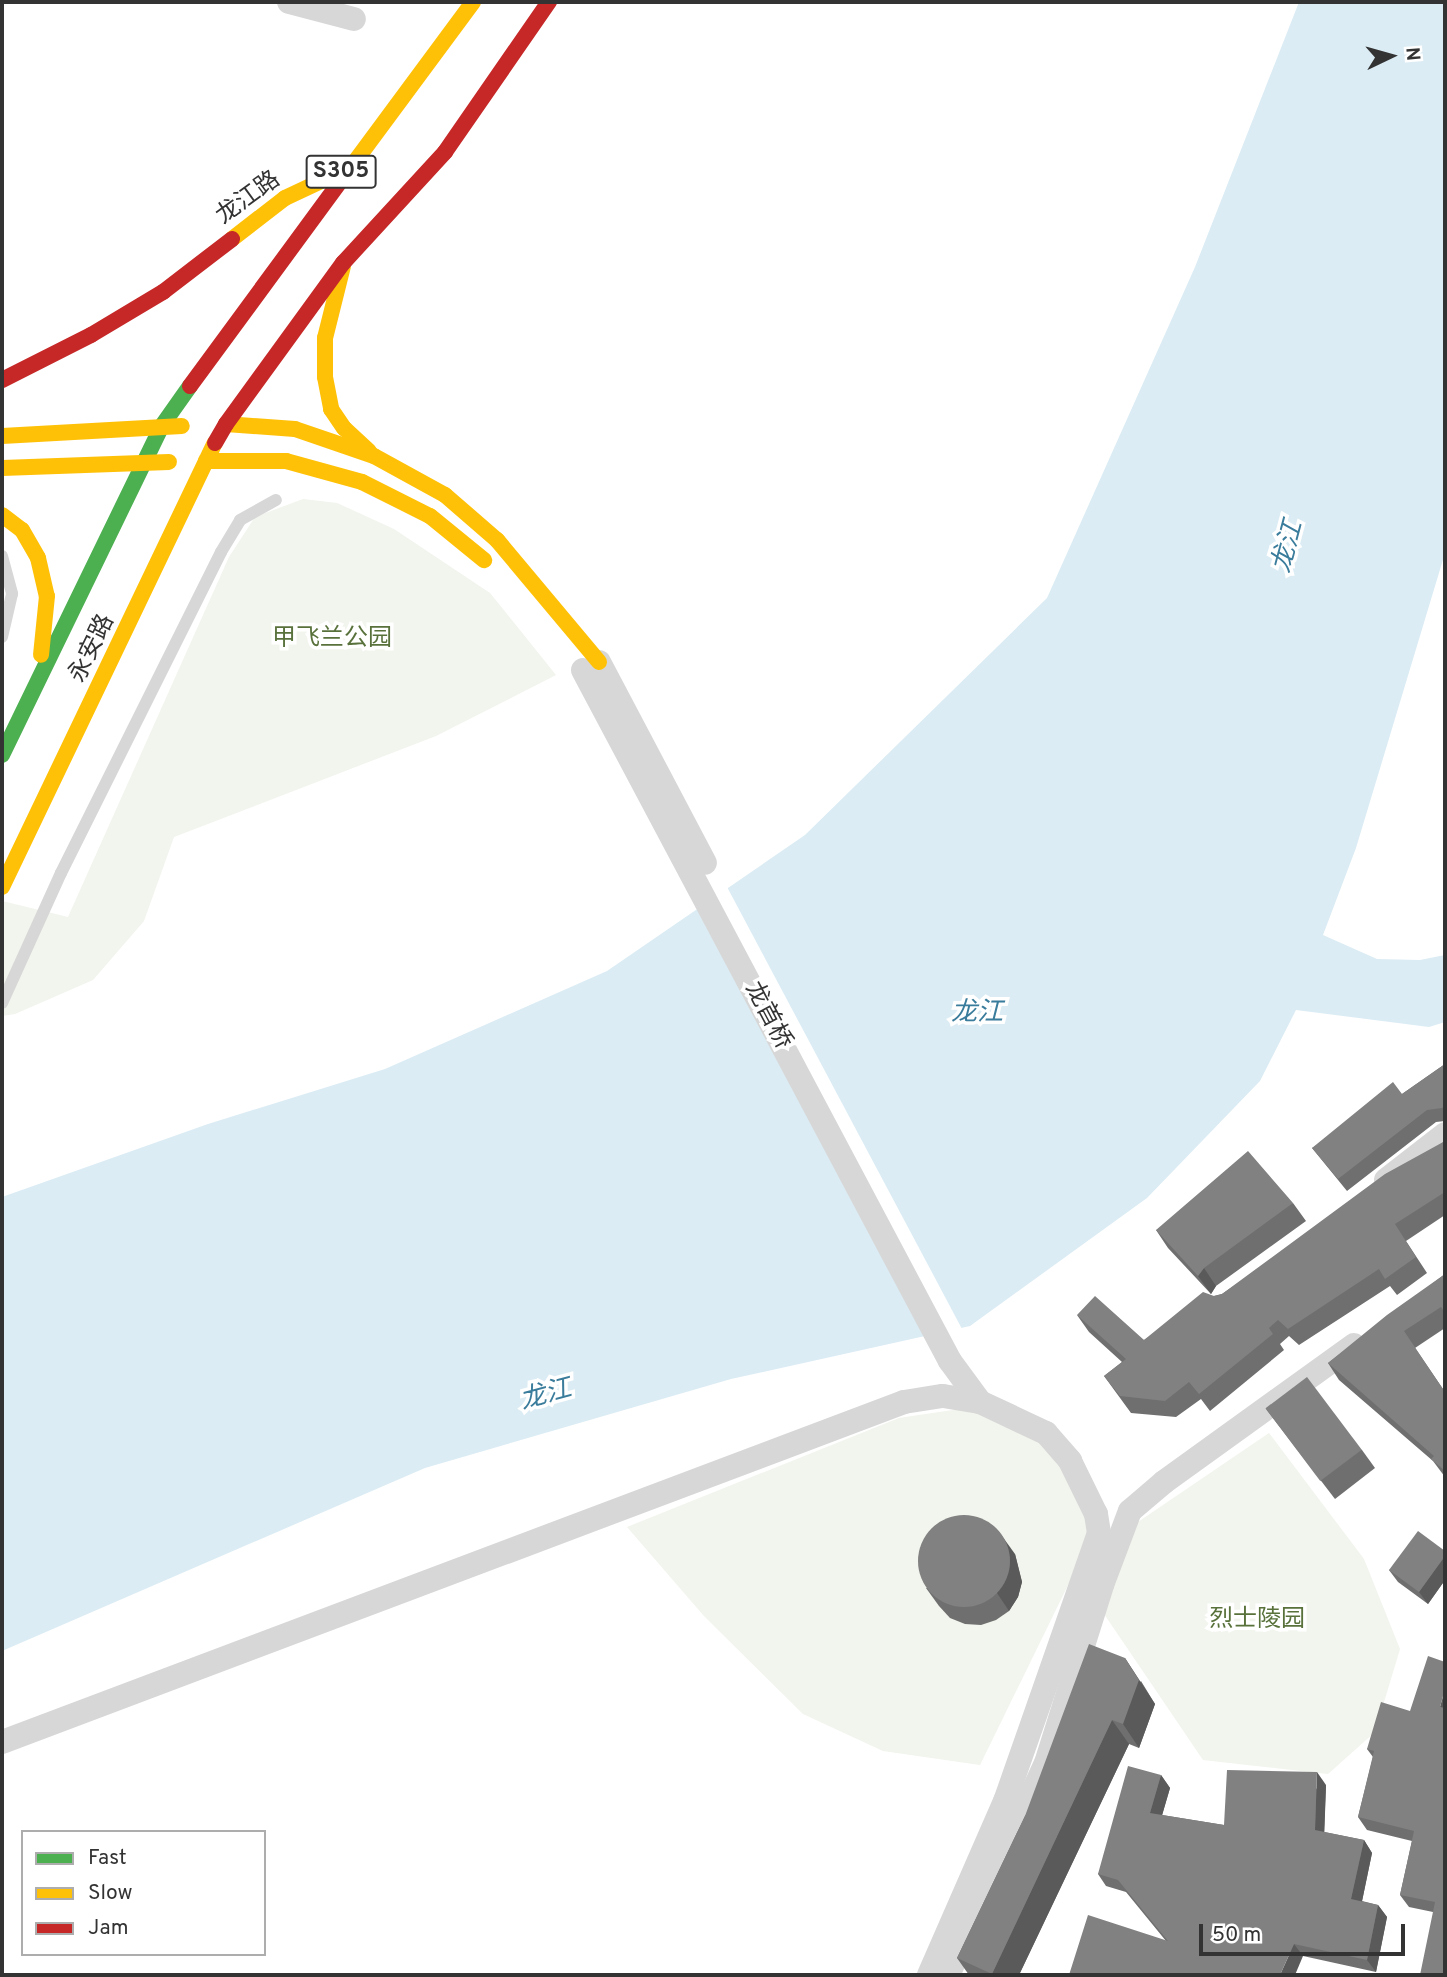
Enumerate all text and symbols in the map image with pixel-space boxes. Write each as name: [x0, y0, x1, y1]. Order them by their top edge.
north arrow: [1356, 21, 1426, 91]
text: N: [1399, 46, 1424, 62]
road number: S305: [304, 153, 378, 192]
street label: 龙江路: [211, 166, 287, 232]
water label: 龙江: [1267, 518, 1311, 576]
street label: 永安路: [64, 610, 122, 688]
park label: 甲飞兰公园: [272, 626, 392, 654]
street label: 龙首桥: [737, 977, 797, 1055]
water label: 龙江: [951, 998, 1003, 1030]
water label: 龙江: [517, 1374, 575, 1418]
park label: 烈士陵园: [1209, 1607, 1305, 1635]
legend: [21, 1830, 266, 1956]
text: Fast: [88, 1845, 127, 1872]
text: Slow: [88, 1880, 133, 1907]
scale bar: [1202, 1910, 1408, 1954]
text: Jam: [88, 1915, 129, 1942]
text: 50 m: [1212, 1922, 1261, 1949]

